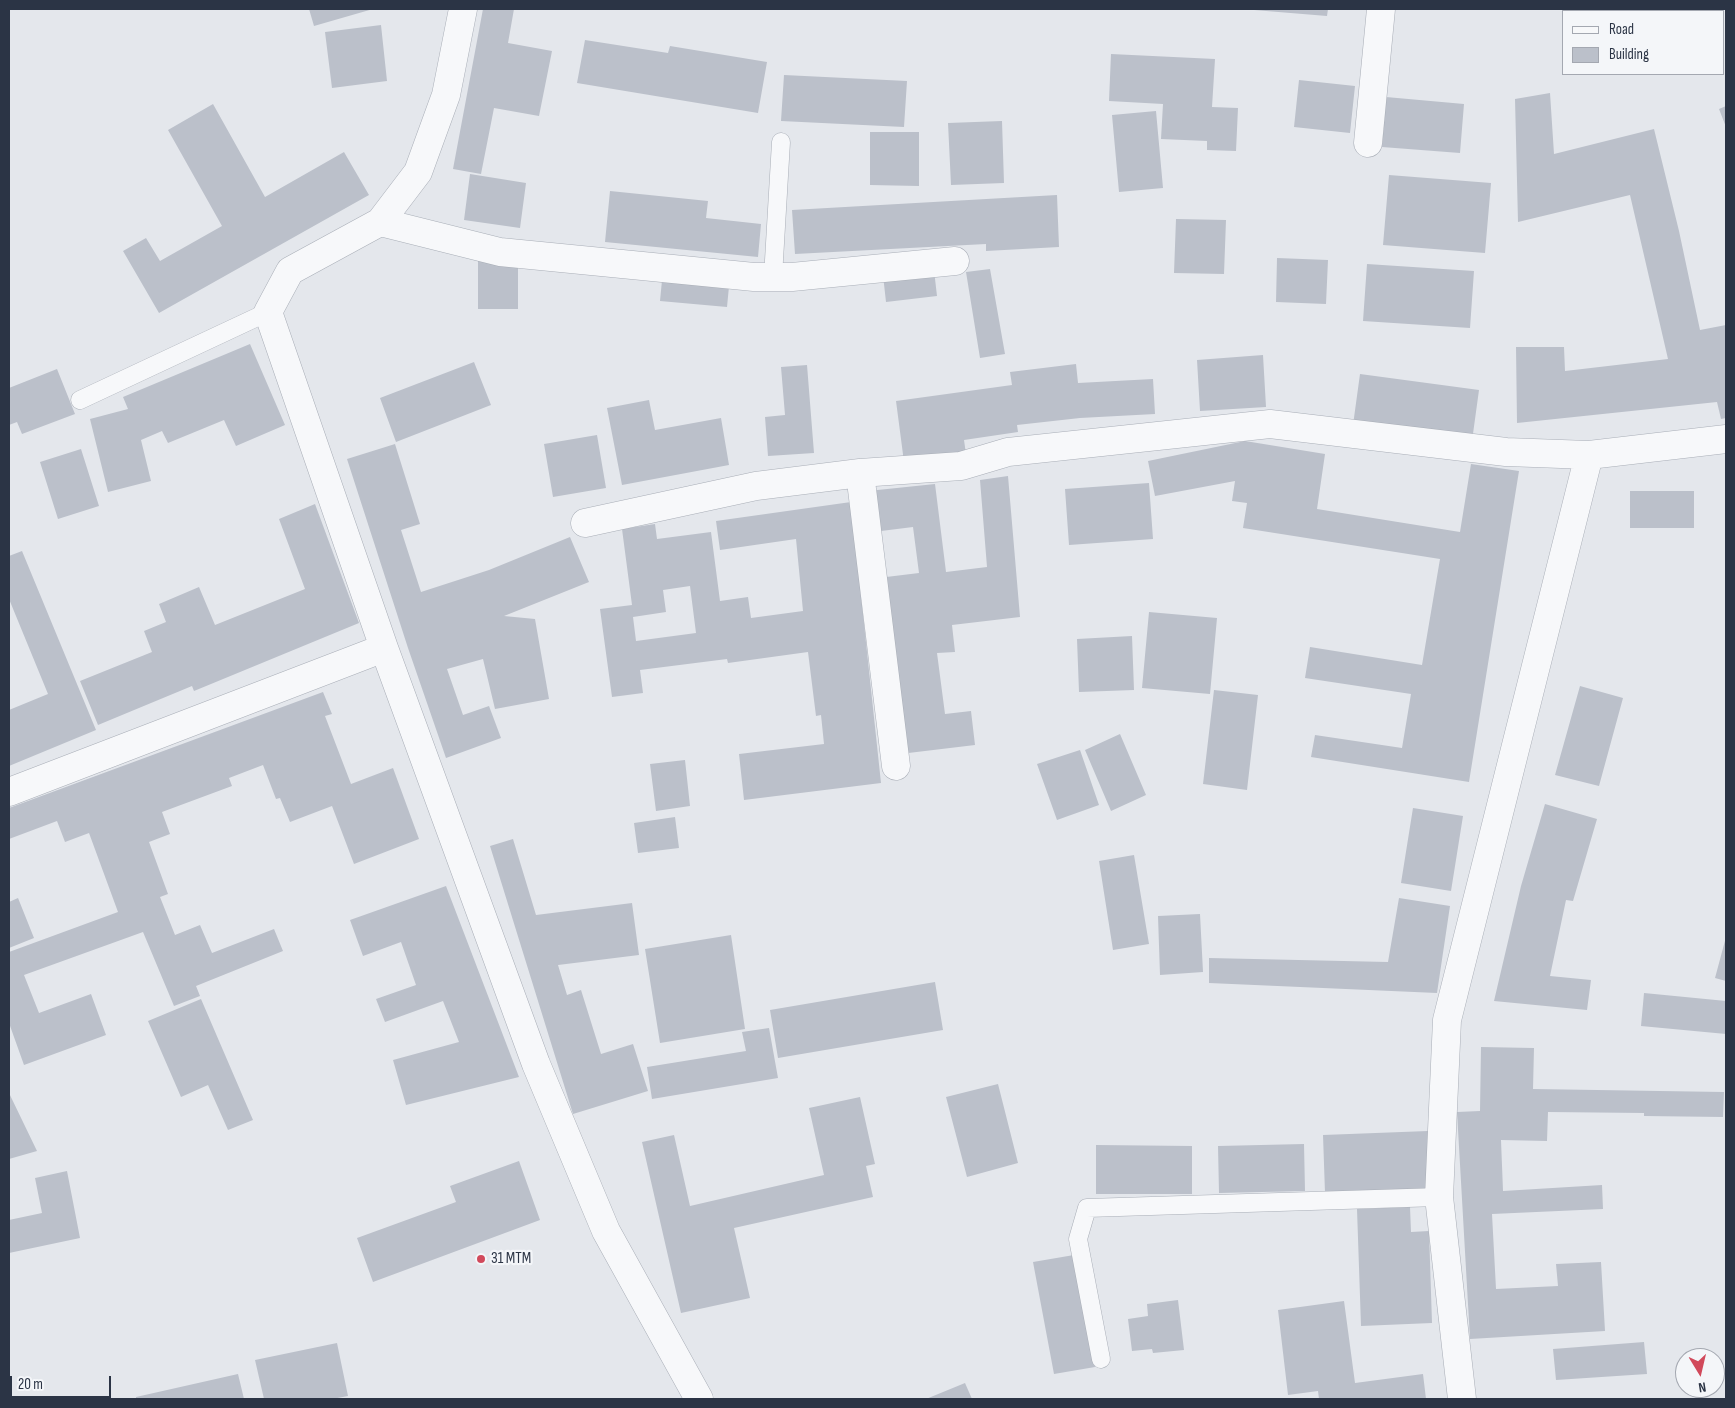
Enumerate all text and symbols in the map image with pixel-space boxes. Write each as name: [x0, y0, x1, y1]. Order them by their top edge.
legend: [1562, 10, 1725, 75]
text: Road: [1609, 20, 1634, 39]
text: Building: [1609, 45, 1649, 64]
place label: 31 MTM: [491, 1249, 531, 1269]
marker: 31 MTM: [475, 1253, 487, 1265]
north arrow: [1675, 1348, 1725, 1398]
scale bar: [12, 1366, 114, 1398]
text: 20 m: [18, 1375, 43, 1394]
text: N: [1697, 1378, 1707, 1396]

